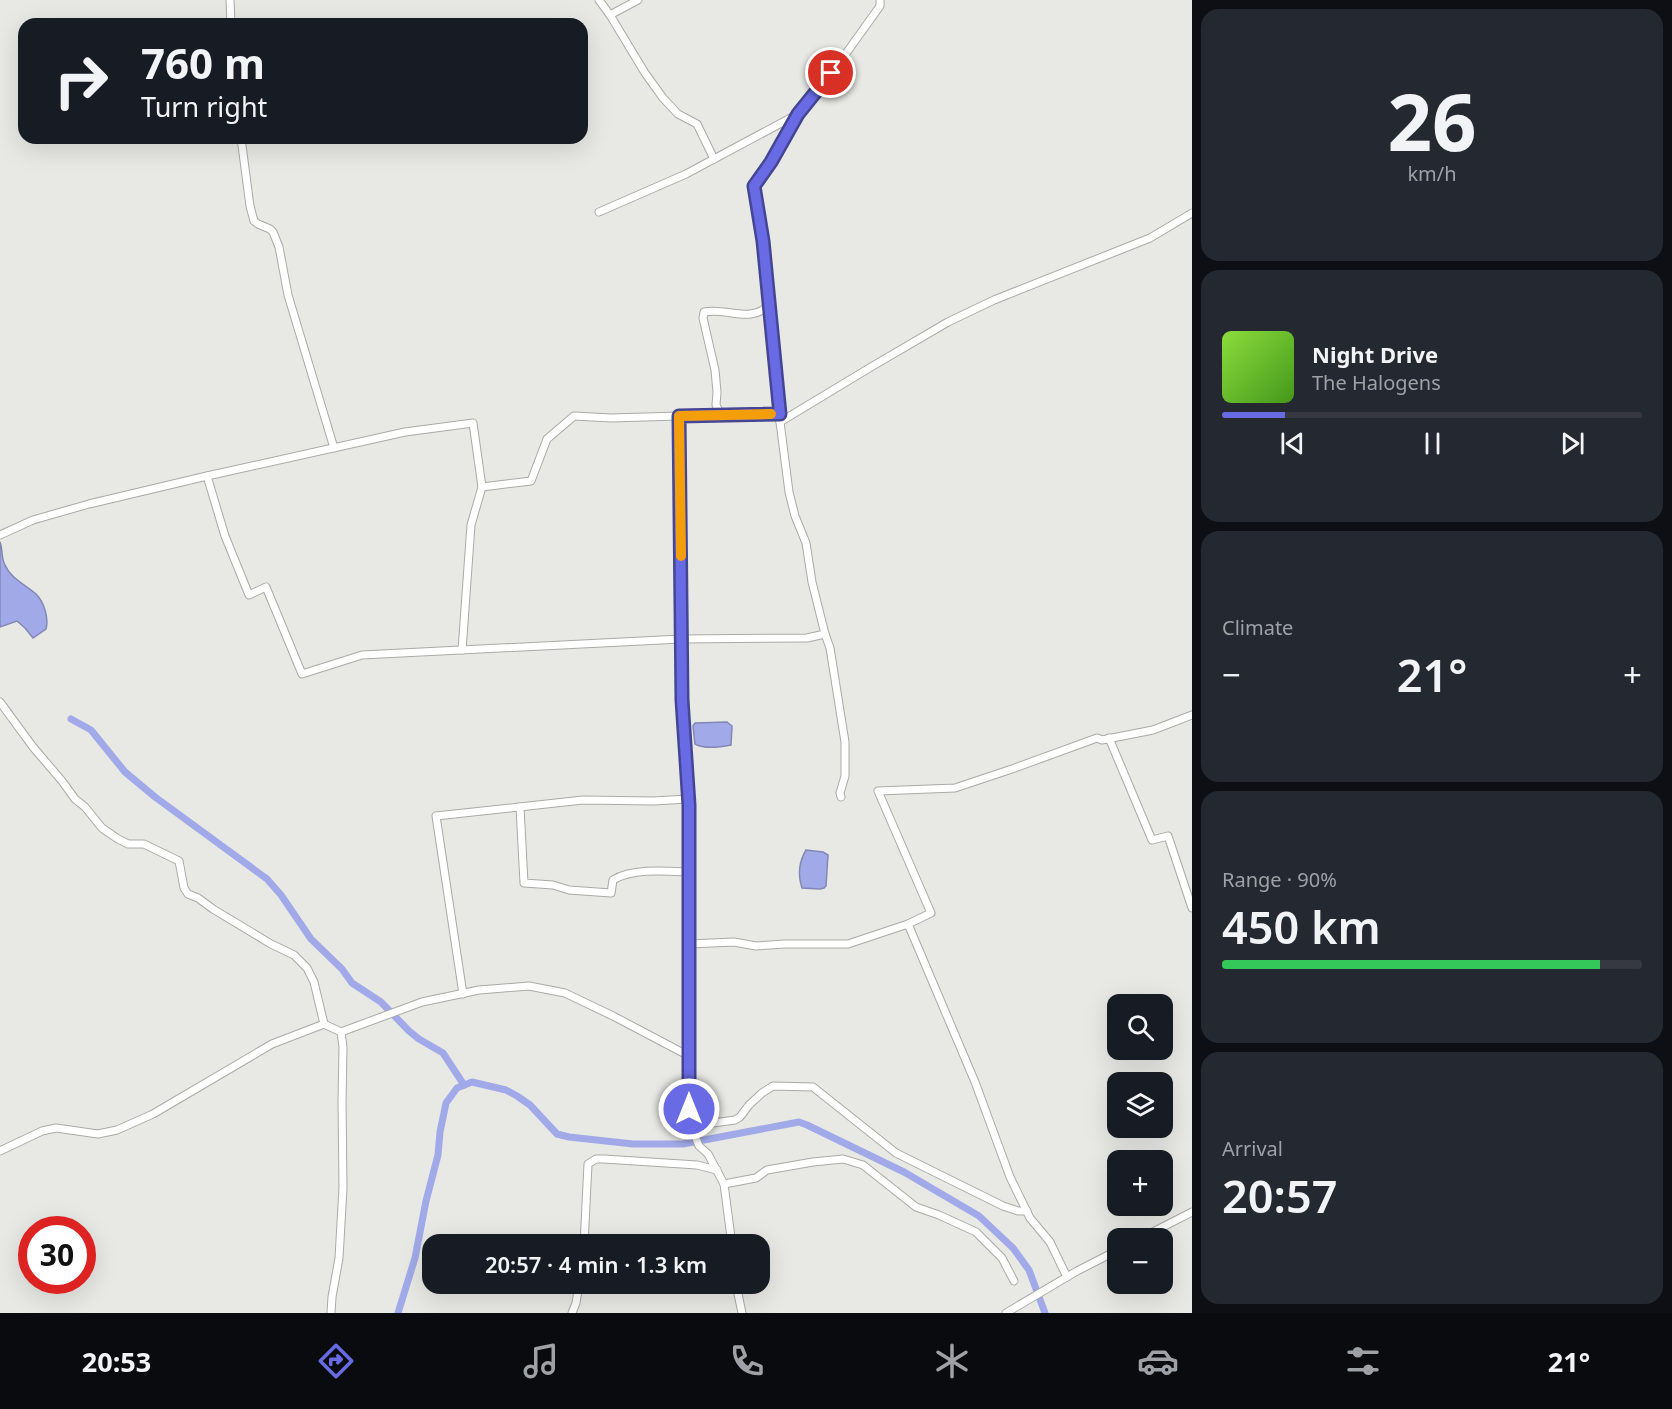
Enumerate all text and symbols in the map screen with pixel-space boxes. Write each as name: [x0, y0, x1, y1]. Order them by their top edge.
text: 760 m: [141, 34, 265, 91]
icon: right: [42, 42, 120, 120]
pin: [805, 47, 856, 98]
icon: arrive: [814, 56, 847, 89]
text: 26: [1387, 68, 1477, 174]
text: Turn right: [141, 88, 267, 125]
text: km/h: [1407, 160, 1457, 187]
text: Night Drive: [1312, 339, 1438, 369]
text: The Halogens: [1312, 369, 1441, 396]
icon: previous: [1276, 427, 1309, 460]
icon: pause: [1416, 427, 1449, 460]
icon: next: [1556, 427, 1589, 460]
text: Climate: [1222, 614, 1293, 641]
text: 21°: [1397, 644, 1467, 705]
text: −: [1222, 652, 1241, 697]
text: +: [1623, 652, 1642, 697]
text: Range · 90%: [1222, 866, 1337, 893]
text: 450 km: [1222, 896, 1381, 957]
map controls: [1107, 994, 1173, 1294]
button: search: [1107, 994, 1173, 1060]
button: layers: [1107, 1072, 1173, 1138]
position arrow: [657, 1077, 721, 1141]
text: Arrival: [1222, 1135, 1283, 1162]
button: +: [1107, 1150, 1173, 1216]
text: 20:57: [1222, 1165, 1337, 1226]
speed limit sign: 30: [18, 1216, 96, 1294]
button: −: [1107, 1228, 1173, 1294]
text: 20:57 · 4 min · 1.3 km: [485, 1249, 707, 1279]
icon: directions: [315, 1340, 357, 1382]
icon: music: [520, 1340, 562, 1382]
icon: phone: [726, 1340, 768, 1382]
icon: climate: [931, 1340, 973, 1382]
icon: car: [1137, 1340, 1179, 1382]
icon: filters: [1342, 1340, 1384, 1382]
text: 20:53: [82, 1343, 151, 1380]
text: 21°: [1548, 1343, 1590, 1380]

